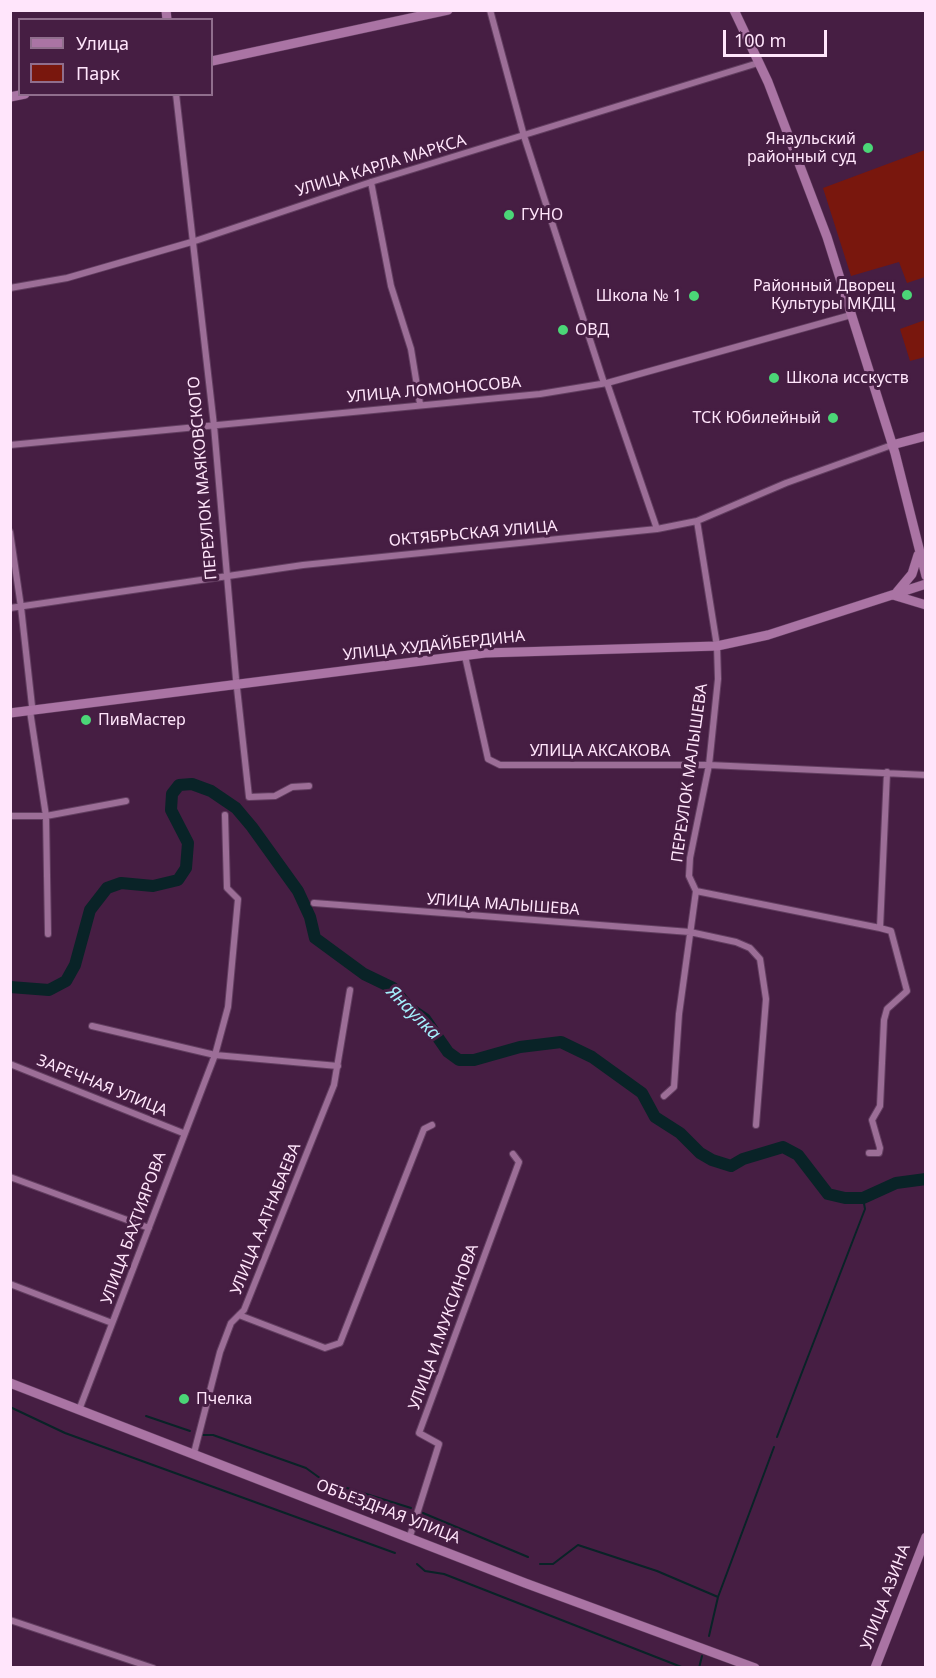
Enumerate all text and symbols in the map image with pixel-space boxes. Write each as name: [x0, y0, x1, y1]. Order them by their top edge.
legend: [18, 18, 213, 96]
scale bar: [726, 18, 830, 56]
text: 100 m: [734, 28, 786, 52]
text: Улица: [76, 31, 129, 55]
text: Парк: [76, 61, 120, 85]
place label: Янаульский районный суд: [747, 129, 856, 167]
street label: УЛИЦА КАРЛА МАРКСА: [294, 131, 468, 201]
marker: Янаульский районный суд: [861, 141, 875, 155]
place label: ГУНО: [521, 205, 563, 225]
marker: ГУНО: [502, 208, 516, 222]
place label: Районный Дворец Культуры МКДЦ: [753, 276, 895, 314]
place label: Школа № 1: [596, 286, 682, 306]
marker: Районный Дворец Культуры МКДЦ: [900, 288, 914, 302]
marker: Школа № 1: [687, 289, 701, 303]
place label: ОВД: [575, 320, 609, 340]
marker: ОВД: [556, 323, 570, 337]
place label: Школа исскуств: [786, 368, 909, 388]
marker: Школа исскуств: [767, 371, 781, 385]
street label: УЛИЦА ЛОМОНОСОВА: [346, 373, 522, 407]
street label: ПЕРЕУЛОК МАЯКОВСКОГО: [185, 375, 221, 581]
place label: ТСК Юбилейный: [693, 408, 821, 428]
marker: ТСК Юбилейный: [826, 411, 840, 425]
street label: ОКТЯБРЬСКАЯ УЛИЦА: [388, 517, 558, 551]
street label: УЛИЦА ХУДАЙБЕРДИНА: [342, 627, 526, 665]
street label: ПЕРЕУЛОК МАЛЫШЕВА: [668, 682, 712, 864]
place label: ПивМастер: [98, 710, 186, 730]
marker: ПивМастер: [79, 713, 93, 727]
street label: УЛИЦА АКСАКОВА: [530, 741, 670, 761]
street label: УЛИЦА МАЛЫШЕВА: [426, 890, 580, 920]
water label: Янаулка: [381, 981, 445, 1045]
street label: ЗАРЕЧНАЯ УЛИЦА: [34, 1051, 170, 1121]
street label: УЛИЦА А.АТНАБАЕВА: [227, 1140, 305, 1298]
street label: УЛИЦА БАХТИЯРОВА: [97, 1149, 171, 1307]
street label: УЛИЦА И.МУКСИНОВА: [405, 1241, 483, 1413]
place label: Пчелка: [196, 1389, 252, 1409]
marker: Пчелка: [177, 1392, 191, 1406]
street label: ОБЪЕЗДНАЯ УЛИЦА: [313, 1476, 463, 1548]
street label: УЛИЦА АЗИНА: [857, 1542, 915, 1652]

